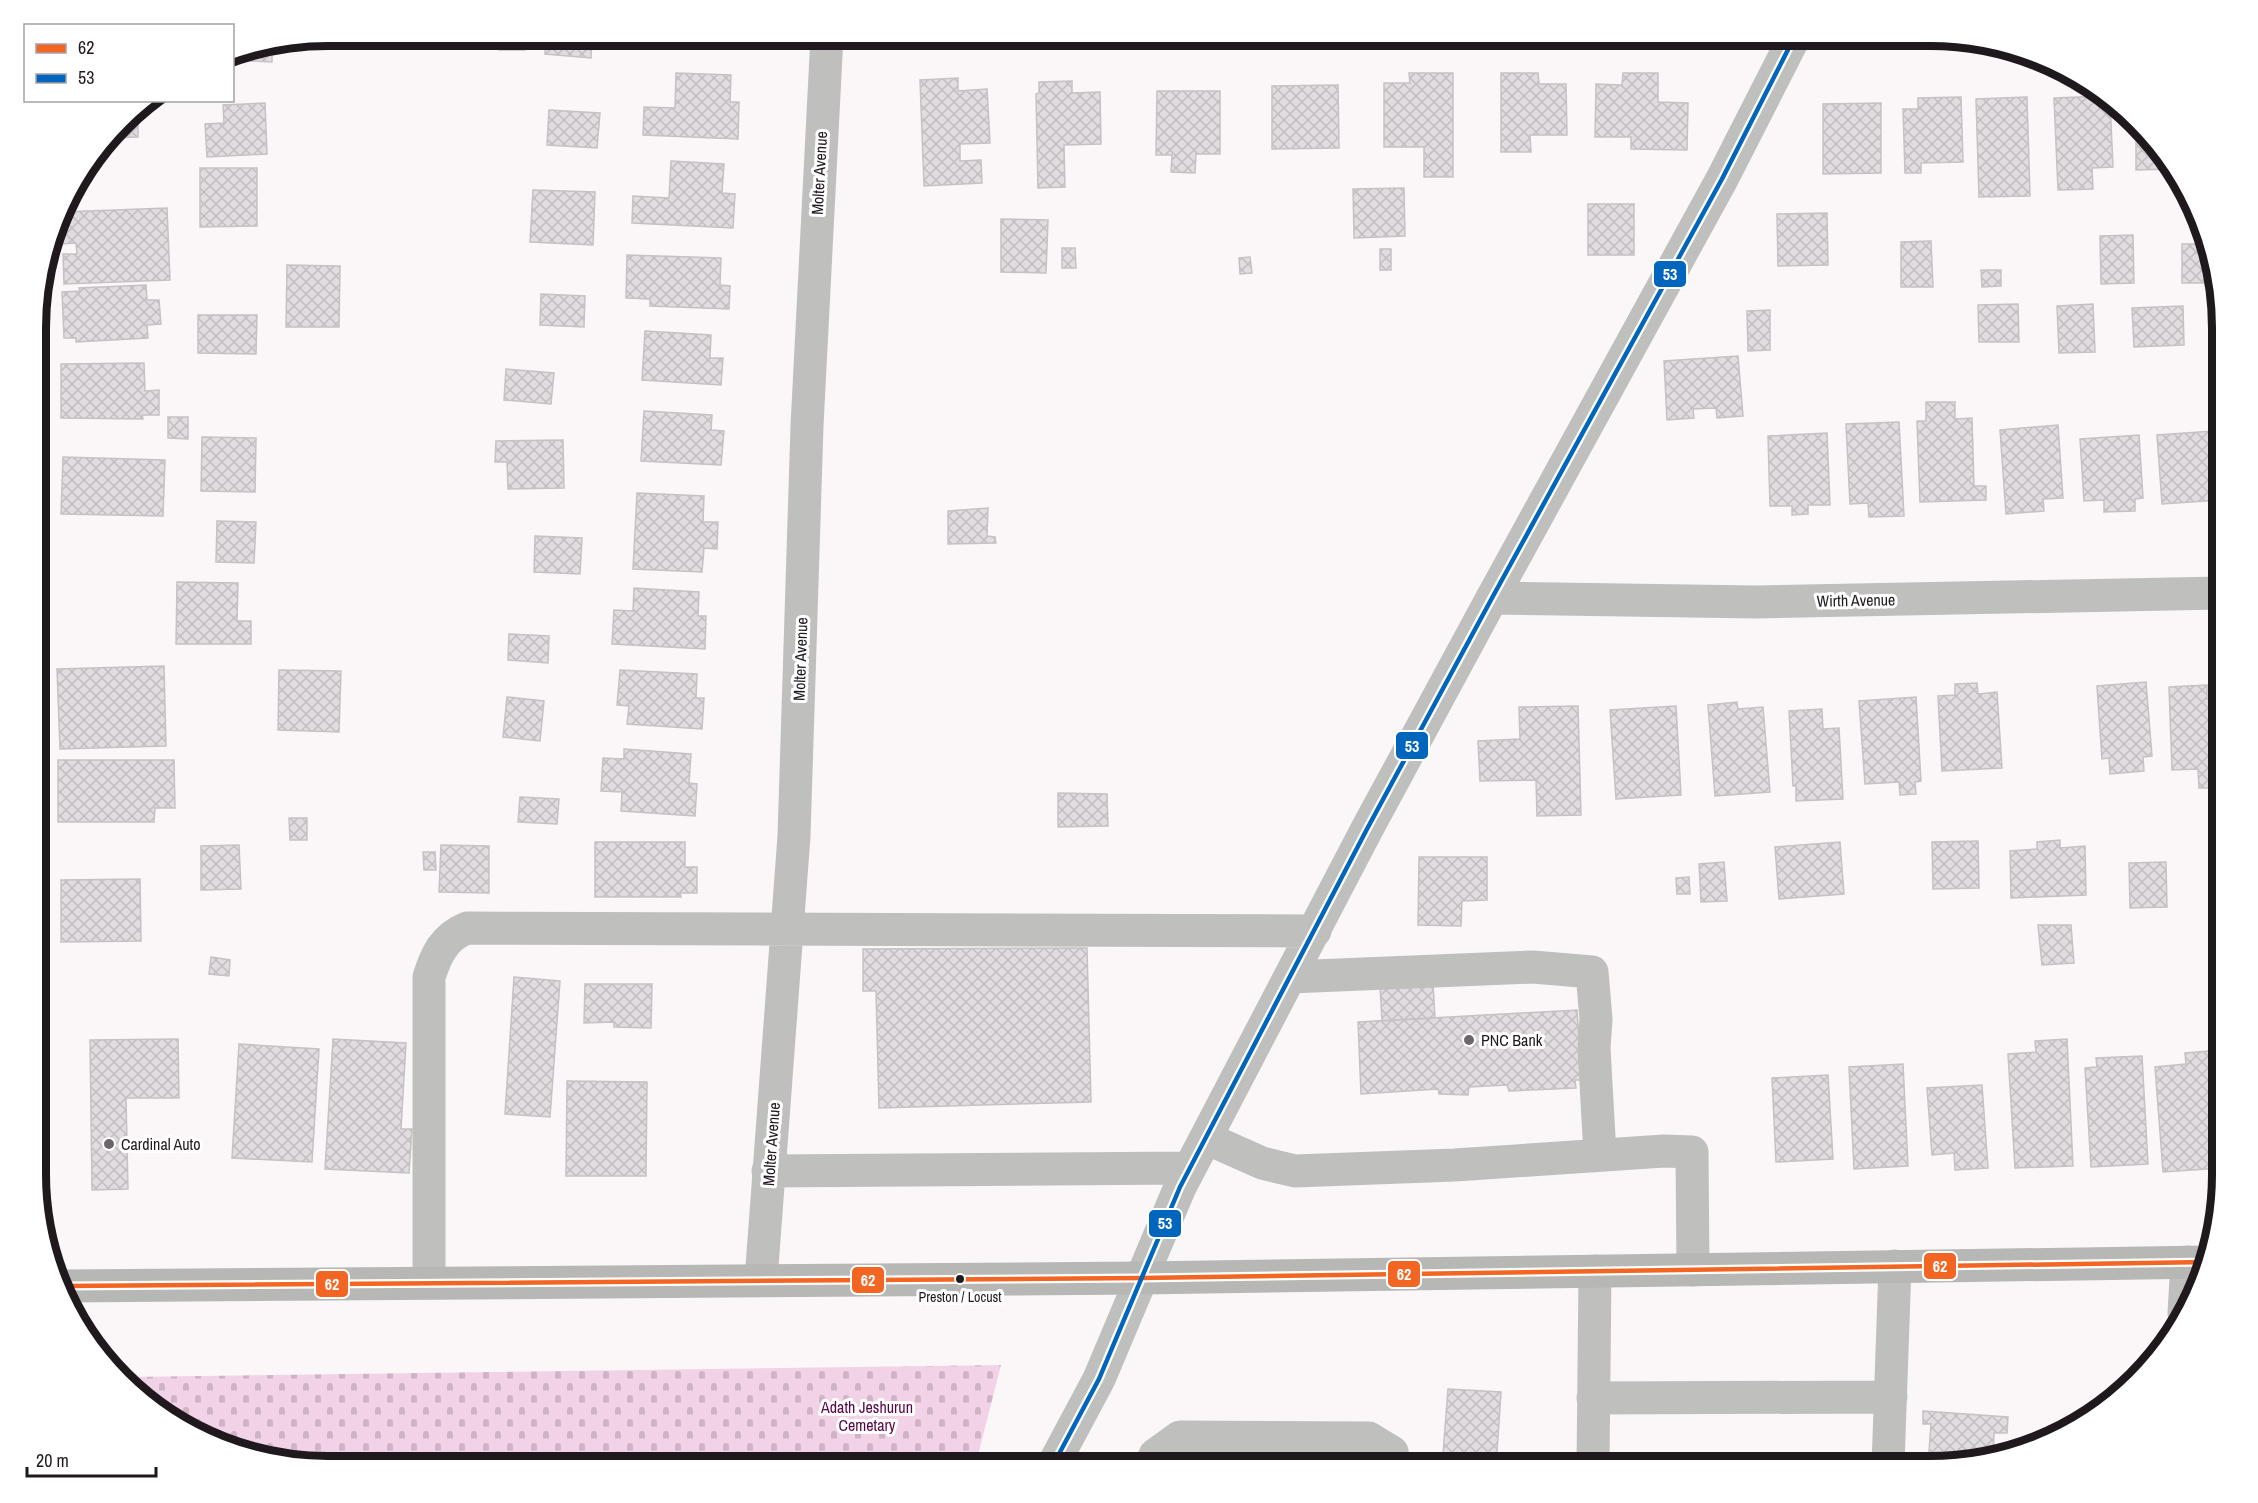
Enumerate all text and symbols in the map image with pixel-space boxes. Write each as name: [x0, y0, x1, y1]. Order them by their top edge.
legend: [24, 24, 234, 102]
text: 62: [78, 35, 94, 60]
text: 53: [78, 65, 94, 90]
street label: Molter Avenue: [806, 131, 832, 215]
line badge: 53: [1653, 260, 1687, 288]
text: 53: [1663, 263, 1677, 285]
street label: Wirth Avenue: [1817, 588, 1895, 612]
street label: Molter Avenue: [788, 617, 812, 701]
line badge: 53: [1395, 731, 1429, 760]
text: 53: [1405, 735, 1419, 757]
place label: PNC Bank: [1481, 1029, 1543, 1051]
marker: PNC Bank: [1462, 1033, 1476, 1047]
street label: Molter Avenue: [757, 1102, 785, 1186]
place label: Cardinal Auto: [121, 1133, 201, 1155]
marker: Cardinal Auto: [102, 1137, 116, 1151]
line badge: 53: [1148, 1209, 1182, 1238]
text: 53: [1158, 1212, 1172, 1234]
line badge: 62: [1923, 1252, 1957, 1280]
text: 62: [1933, 1255, 1947, 1277]
line badge: 62: [1387, 1260, 1421, 1288]
text: 62: [1397, 1263, 1411, 1285]
line badge: 62: [851, 1266, 885, 1294]
text: 62: [861, 1269, 875, 1291]
line badge: 62: [315, 1270, 349, 1298]
text: 62: [325, 1273, 339, 1295]
marker: Preston / Locust: [954, 1273, 966, 1285]
place label: Preston / Locust: [919, 1288, 1001, 1306]
park label: Adath Jeshurun Cemetary: [820, 1396, 913, 1436]
scale bar: [27, 1440, 156, 1478]
text: 20 m: [36, 1448, 69, 1473]

